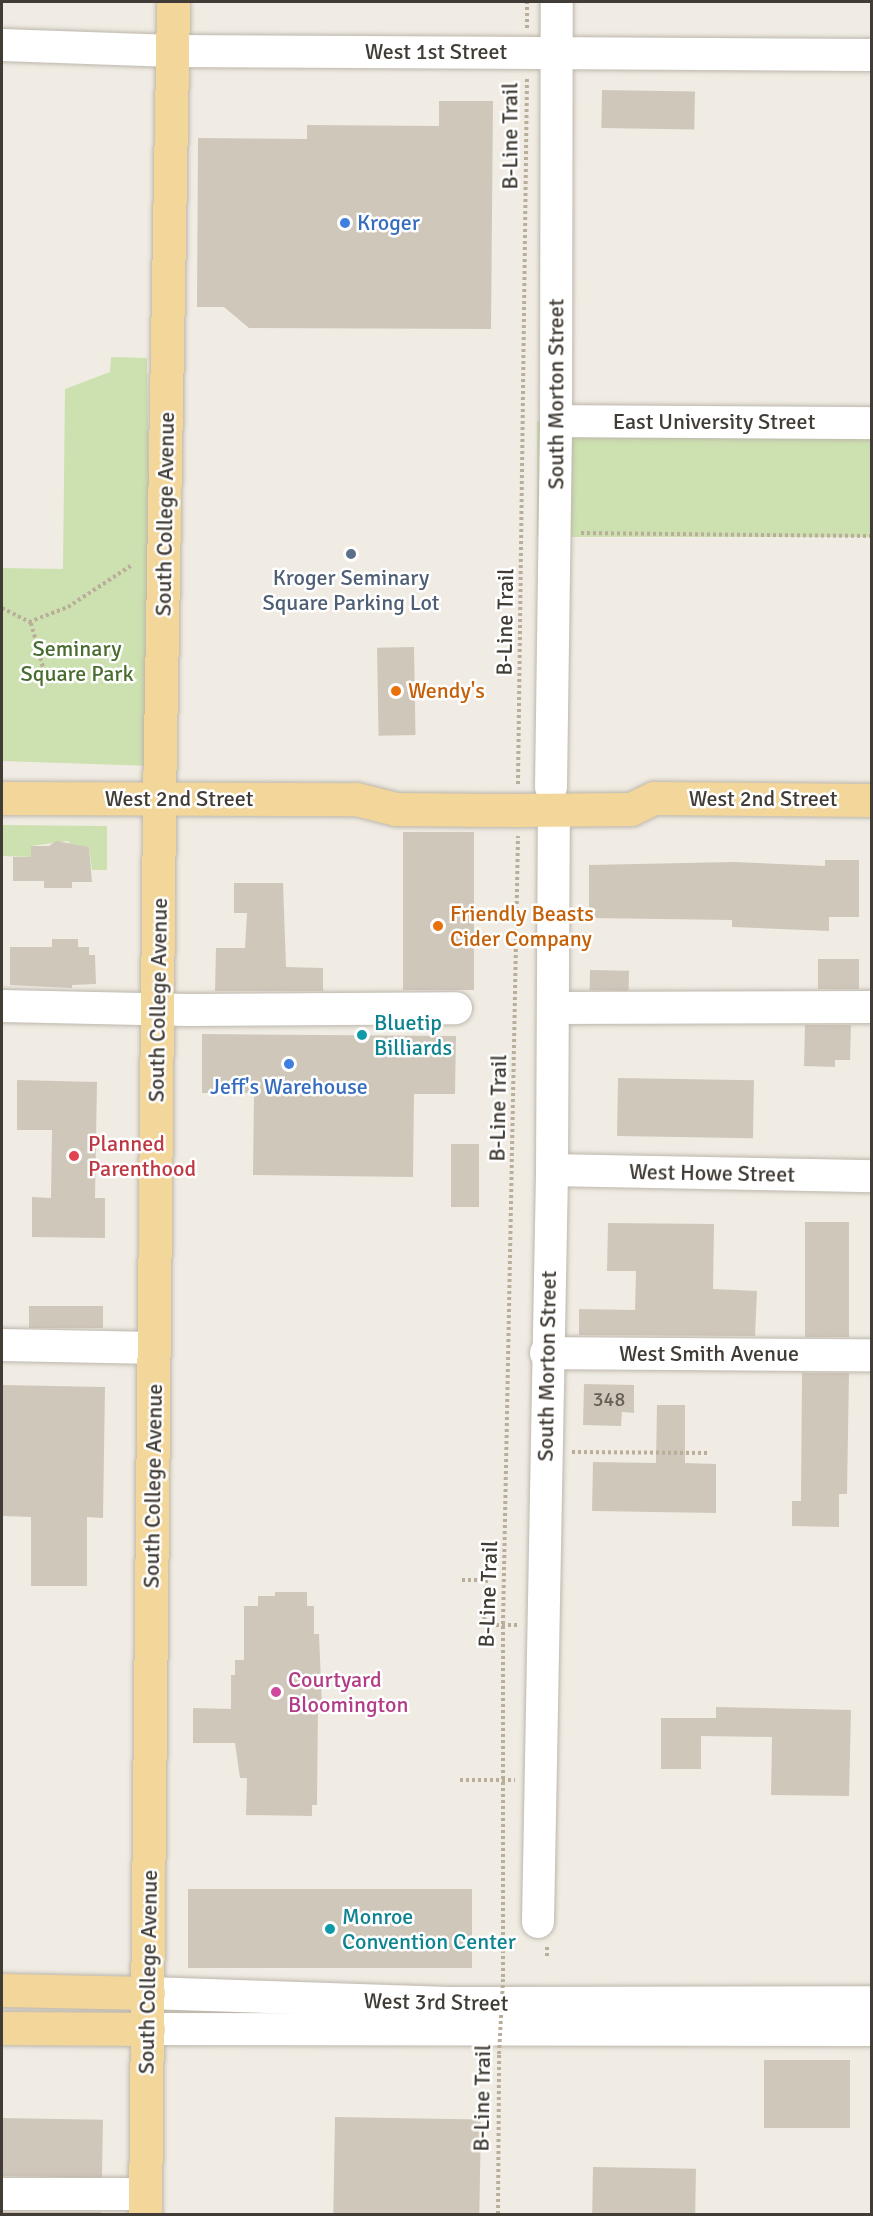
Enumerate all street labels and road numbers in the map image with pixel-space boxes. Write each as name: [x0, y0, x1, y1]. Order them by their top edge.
street label: West 1st Street: [365, 39, 507, 65]
street label: B-Line Trail: [497, 82, 523, 190]
street label: South Morton Street: [543, 298, 569, 490]
street label: East University Street: [613, 409, 815, 435]
street label: South College Avenue: [150, 412, 180, 616]
street label: B-Line Trail: [491, 568, 519, 676]
street label: West 2nd Street: [105, 786, 253, 812]
street label: West 2nd Street: [689, 786, 837, 812]
street label: South College Avenue: [143, 898, 173, 1102]
street label: B-Line Trail: [484, 1054, 512, 1162]
street label: West Howe Street: [629, 1158, 795, 1188]
street label: South Morton Street: [532, 1270, 562, 1462]
street label: West Smith Avenue: [619, 1341, 799, 1367]
street label: South College Avenue: [138, 1384, 168, 1588]
street label: B-Line Trail: [473, 1540, 503, 1648]
street label: South College Avenue: [133, 1870, 163, 2074]
street label: West 3rd Street: [363, 1988, 509, 2016]
street label: B-Line Trail: [468, 2044, 496, 2152]

